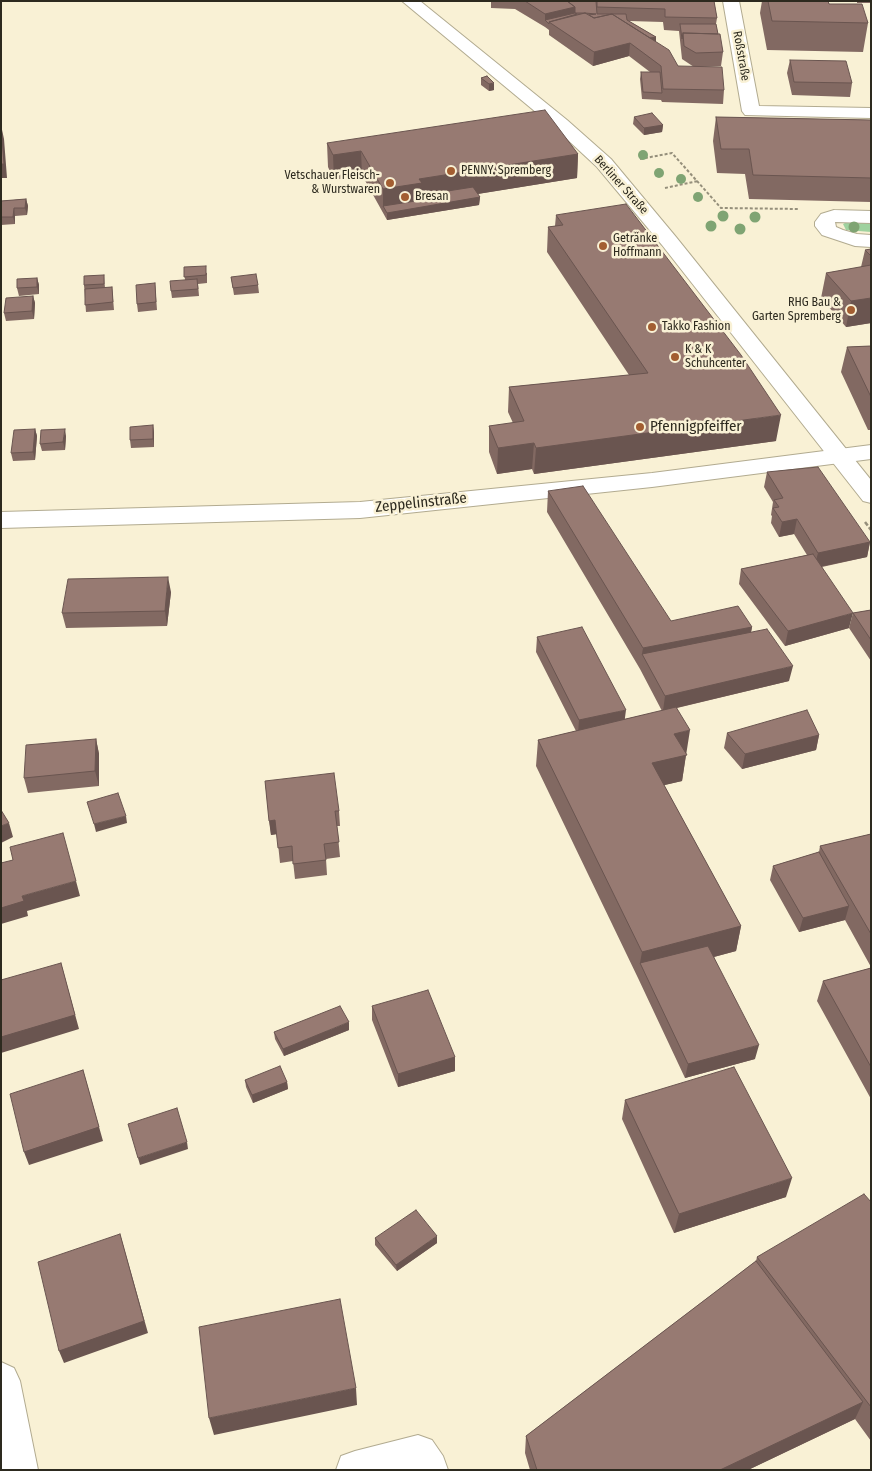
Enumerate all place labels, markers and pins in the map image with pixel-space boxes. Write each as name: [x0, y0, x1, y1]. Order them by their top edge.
place label: PENNY. Spremberg: [461, 164, 551, 178]
marker: PENNY. Spremberg: [445, 165, 457, 177]
place label: Vetschauer Fleisch- & Wurstwaren: [284, 169, 380, 197]
marker: Vetschauer Fleisch- & Wurstwaren: [384, 177, 396, 189]
place label: Bresan: [415, 190, 449, 204]
marker: Bresan: [399, 191, 411, 203]
place label: Getränke Hoffmann: [613, 232, 662, 260]
marker: Getränke Hoffmann: [597, 240, 609, 252]
place label: RHG Bau & Garten Spremberg: [752, 296, 841, 324]
marker: RHG Bau & Garten Spremberg: [845, 304, 857, 316]
place label: Takko Fashion: [662, 320, 730, 334]
marker: Takko Fashion: [646, 321, 658, 333]
place label: K & K Schuhcenter: [685, 343, 746, 371]
marker: K & K Schuhcenter: [669, 351, 681, 363]
place label: Pfennigpfeiffer: [650, 418, 742, 436]
marker: Pfennigpfeiffer: [634, 421, 646, 433]

